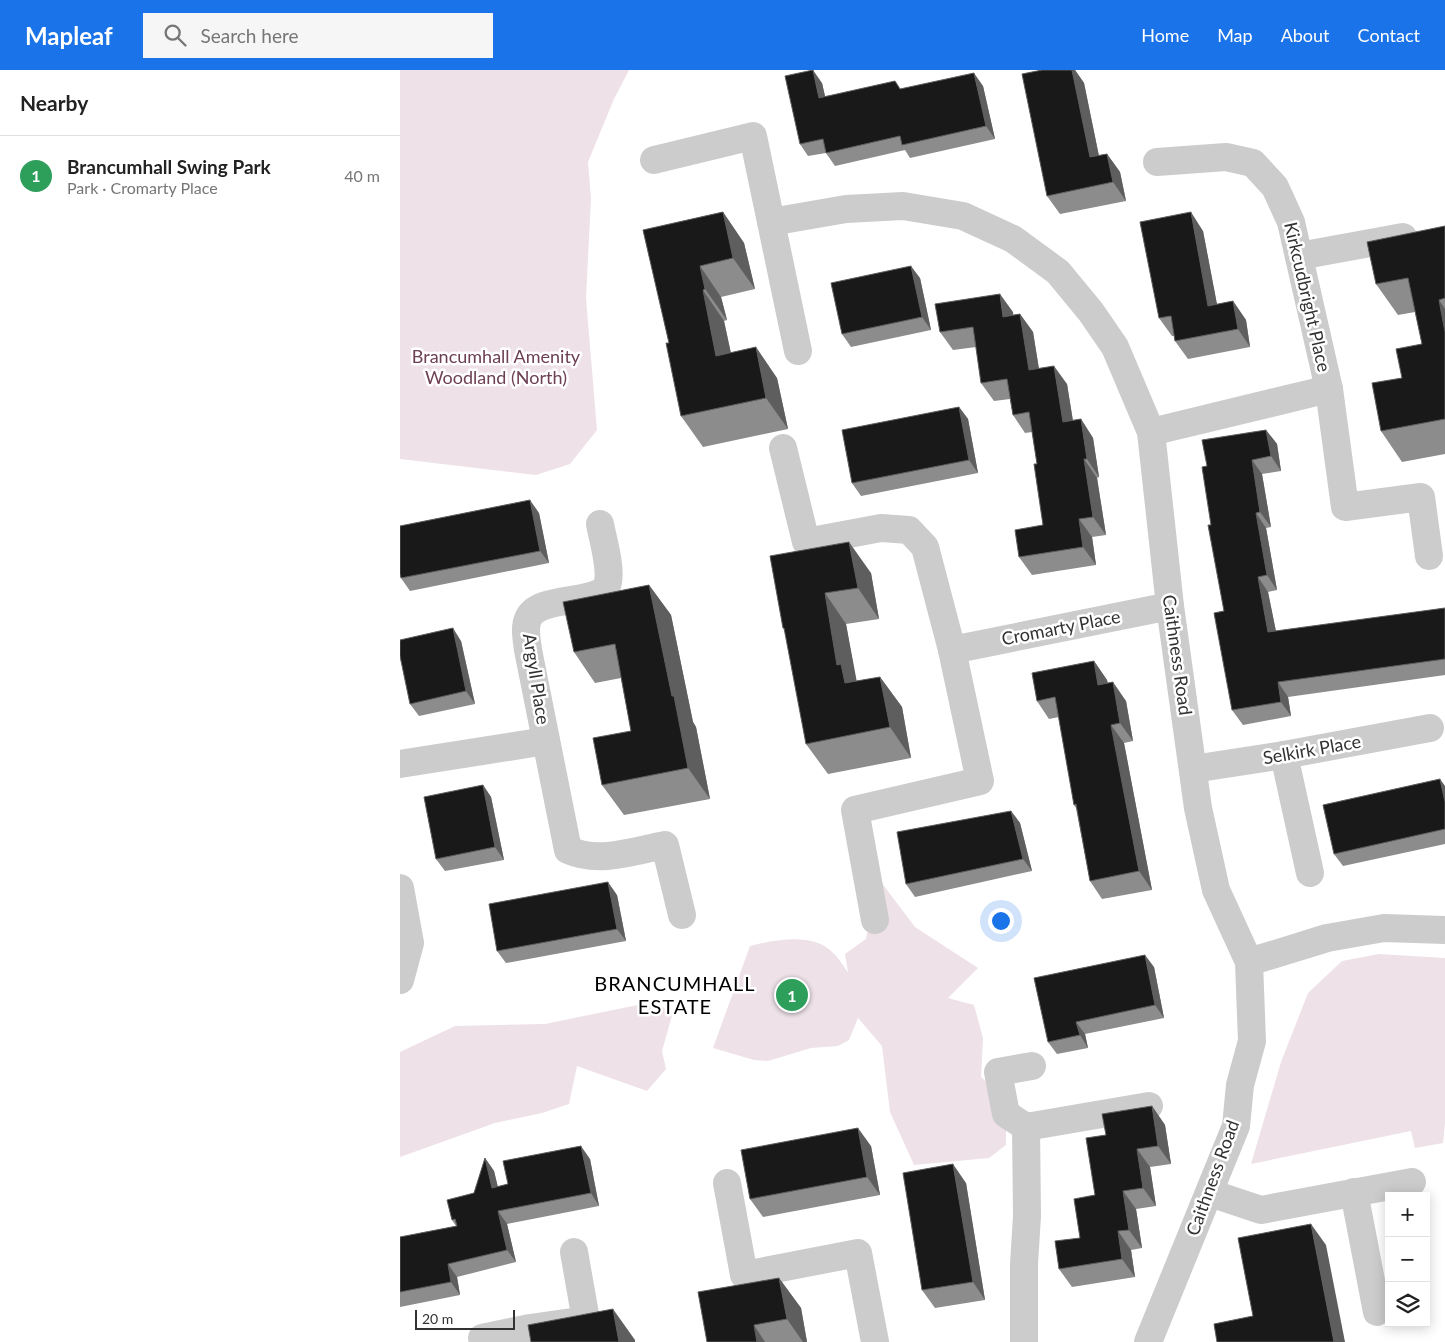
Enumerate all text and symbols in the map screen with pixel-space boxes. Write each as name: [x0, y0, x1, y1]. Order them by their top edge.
search box: [143, 13, 493, 58]
text: Mapleaf: [25, 21, 113, 50]
icon: search: [161, 21, 189, 49]
text: Search here: [201, 24, 299, 47]
text: Home: [1141, 24, 1189, 46]
text: Map: [1217, 24, 1253, 46]
text: About: [1281, 24, 1330, 46]
text: Contact: [1358, 24, 1420, 46]
text: Nearby: [20, 90, 88, 115]
text: Brancumhall Swing Park: [67, 155, 271, 178]
text: 1: [31, 166, 41, 185]
text: 40 m: [344, 166, 380, 185]
text: Park · Cromarty Place: [67, 178, 218, 197]
street label: Kirkcudbright Place: [1280, 220, 1336, 374]
park label: Brancumhall Amenity Woodland (North): [412, 345, 581, 388]
street label: Caithness Road: [1159, 593, 1197, 717]
street label: Cromarty Place: [1000, 605, 1122, 649]
street label: Argyll Place: [519, 632, 555, 726]
street label: Selkirk Place: [1261, 730, 1363, 768]
your location: [988, 908, 1014, 934]
district label: BRANCUMHALL ESTATE: [594, 971, 756, 1018]
pin: 1: [776, 976, 808, 1014]
street label: Caithness Road: [1181, 1117, 1243, 1238]
map controls: [1385, 1192, 1430, 1327]
button: +: [1385, 1192, 1430, 1237]
button: −: [1385, 1237, 1430, 1282]
button: layers: [1385, 1282, 1430, 1327]
scale bar: [415, 1307, 515, 1330]
text: 20 m: [422, 1310, 453, 1327]

